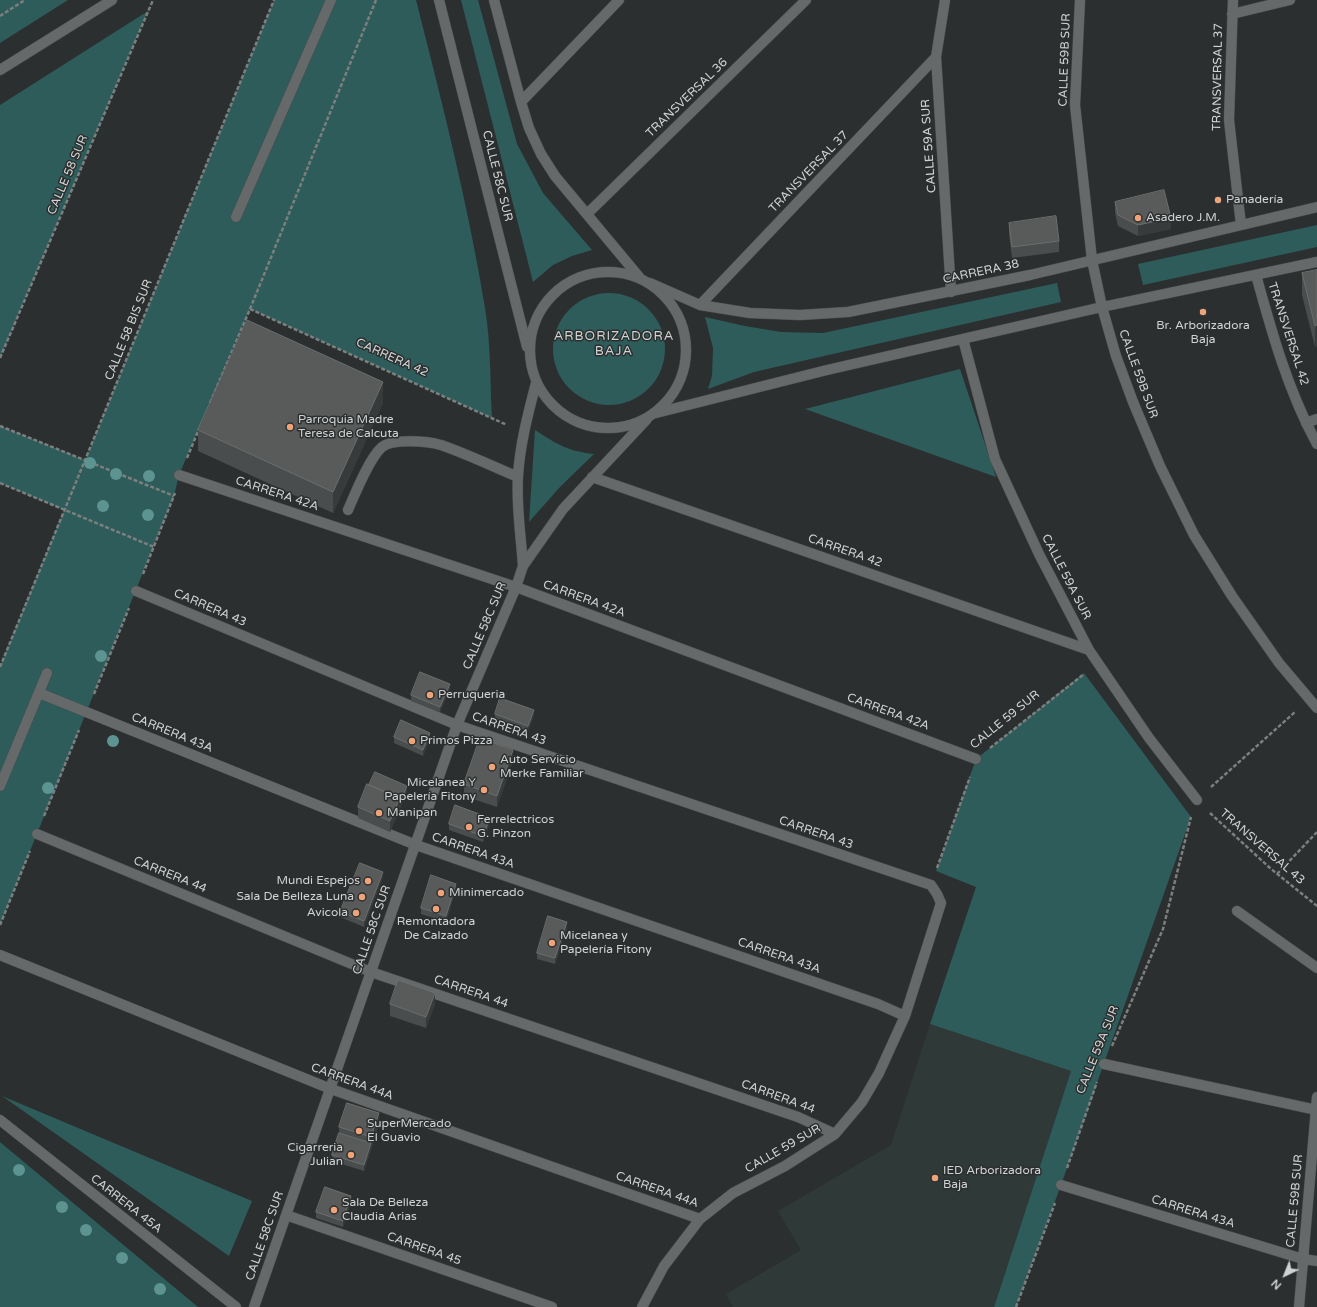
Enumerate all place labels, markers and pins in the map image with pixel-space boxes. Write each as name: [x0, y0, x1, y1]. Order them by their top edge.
place label: Panadería: [1226, 193, 1283, 207]
marker: Panadería: [1213, 195, 1223, 205]
place label: Asadero J.M.: [1146, 211, 1220, 225]
marker: Asadero J.M.: [1133, 213, 1143, 223]
marker: Br. Arborizadora Baja: [1198, 307, 1208, 317]
place label: Br. Arborizadora Baja: [1156, 319, 1250, 347]
place label: Parroquia Madre Teresa de Calcuta: [298, 413, 399, 441]
marker: Parroquia Madre Teresa de Calcuta: [285, 422, 295, 432]
place label: Perruqueria: [438, 688, 505, 702]
marker: Perruqueria: [425, 690, 435, 700]
place label: Primos Pizza: [420, 734, 492, 748]
marker: Primos Pizza: [407, 736, 417, 746]
place label: Auto Servicio Merke Familiar: [500, 753, 584, 781]
marker: Auto Servicio Merke Familiar: [487, 762, 497, 772]
place label: Micelanea Y Papelería Fitony: [384, 776, 476, 804]
marker: Micelanea Y Papelería Fitony: [479, 785, 489, 795]
place label: Manipan: [387, 806, 437, 820]
marker: Manipan: [374, 808, 384, 818]
place label: Ferrelectricos G. Pinzon: [477, 813, 554, 841]
marker: Ferrelectricos G. Pinzon: [464, 822, 474, 832]
place label: Mundi Espejos: [276, 874, 360, 888]
marker: Mundi Espejos: [363, 876, 373, 886]
place label: Minimercado: [449, 886, 524, 900]
marker: Minimercado: [436, 888, 446, 898]
place label: Sala De Belleza Luna: [236, 890, 354, 904]
marker: Sala De Belleza Luna: [357, 892, 367, 902]
marker: Remontadora De Calzado: [431, 904, 441, 914]
place label: Avicola: [307, 906, 348, 920]
marker: Avicola: [351, 908, 361, 918]
place label: Remontadora De Calzado: [397, 915, 475, 943]
place label: Micelanea y Papelería Fitony: [560, 929, 652, 957]
marker: Micelanea y Papelería Fitony: [547, 938, 557, 948]
place label: SuperMercado El Guavio: [367, 1117, 451, 1145]
marker: SuperMercado El Guavio: [354, 1126, 364, 1136]
place label: Cigarreria Julian: [287, 1141, 343, 1169]
marker: Cigarreria Julian: [346, 1150, 356, 1160]
place label: IED Arborizadora Baja: [943, 1164, 1041, 1192]
marker: IED Arborizadora Baja: [930, 1173, 940, 1183]
place label: Sala De Belleza Claudia Arias: [342, 1196, 428, 1224]
marker: Sala De Belleza Claudia Arias: [329, 1205, 339, 1215]

